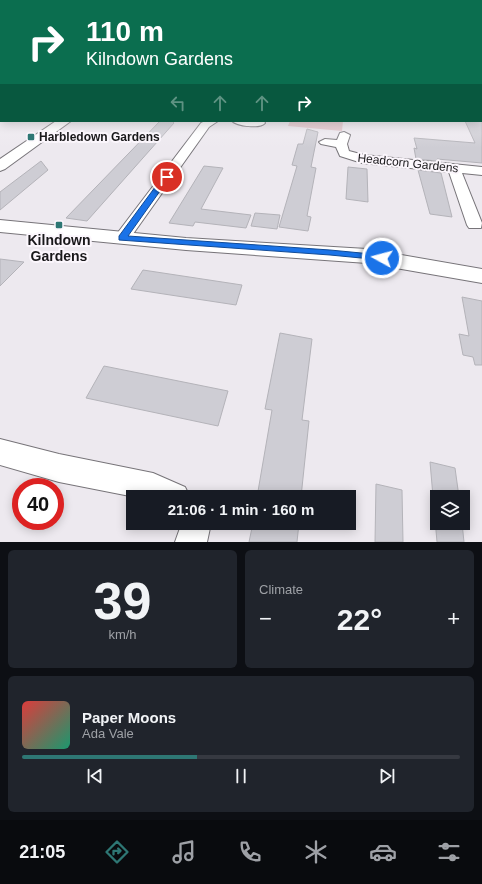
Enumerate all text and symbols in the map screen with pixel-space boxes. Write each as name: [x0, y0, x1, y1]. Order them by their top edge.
icon: right: [20, 16, 72, 68]
text: 110 m: [86, 16, 164, 47]
text: Kilndown Gardens: [86, 49, 233, 69]
icon: left: [167, 92, 189, 114]
icon: ahead: [209, 92, 231, 114]
icon: ahead: [251, 92, 273, 114]
icon: right: [293, 92, 315, 114]
place label: Harbledown Gardens: [39, 130, 160, 144]
marker: Harbledown Gardens: [26, 132, 36, 142]
street label: Headcorn Gardens: [357, 151, 459, 175]
pin: [150, 160, 184, 194]
icon: arrive: [156, 166, 178, 188]
marker: Kilndown Gardens: [54, 220, 64, 230]
place label: Kilndown Gardens: [28, 232, 91, 264]
position arrow: [361, 237, 403, 279]
speed limit sign: 40: [12, 478, 64, 530]
map controls: [430, 490, 470, 530]
button: layers: [430, 490, 470, 530]
text: 21:06 · 1 min · 160 m: [168, 501, 314, 518]
text: 39: [94, 572, 151, 630]
text: Climate: [259, 582, 303, 597]
text: 22°: [337, 603, 382, 636]
text: −: [259, 606, 272, 631]
text: +: [447, 606, 460, 631]
text: km/h: [108, 627, 137, 642]
text: Paper Moons: [82, 709, 176, 726]
text: Ada Vale: [82, 726, 134, 741]
icon: previous: [84, 765, 106, 787]
icon: pause: [230, 765, 252, 787]
icon: next: [376, 765, 398, 787]
icon: directions: [103, 838, 131, 866]
icon: music: [170, 838, 198, 866]
icon: phone: [236, 838, 264, 866]
icon: climate: [302, 838, 330, 866]
icon: car: [369, 838, 397, 866]
icon: filters: [435, 838, 463, 866]
text: 21:05: [19, 842, 65, 862]

